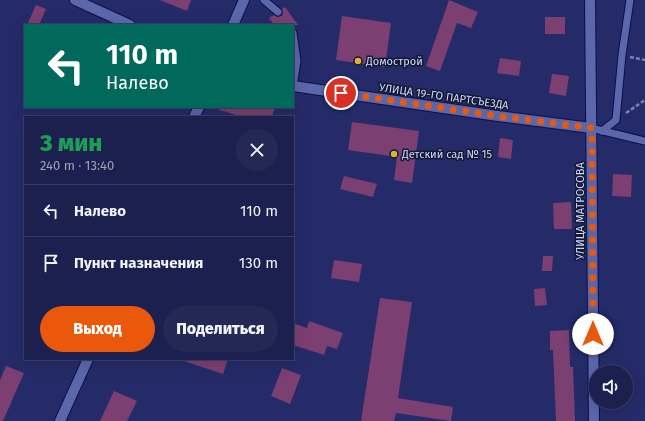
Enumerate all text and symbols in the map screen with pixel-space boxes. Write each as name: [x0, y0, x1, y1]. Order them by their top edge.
text: 110 m: [106, 38, 178, 71]
icon: left: [40, 40, 92, 92]
place label: Домострой: [365, 55, 423, 68]
marker: Домострой: [353, 56, 363, 66]
text: Налево: [106, 72, 169, 94]
pin: [324, 76, 358, 110]
street label: УЛИЦА 19-ГО ПАРТСЪЕЗДА: [378, 81, 510, 112]
icon: arrive: [330, 82, 352, 104]
text: 3 мин: [40, 129, 102, 157]
button: close: [236, 129, 278, 171]
place label: Детский сад № 15: [401, 148, 492, 161]
marker: Детский сад № 15: [389, 149, 399, 159]
text: 240 m · 13:40: [40, 158, 114, 173]
street label: УЛИЦА МАТРОСОВА: [574, 162, 587, 260]
icon: left: [40, 200, 62, 222]
text: Налево: [74, 202, 126, 220]
text: 110 m: [240, 202, 278, 220]
icon: arrive: [40, 252, 62, 274]
text: Пункт назначения: [74, 254, 203, 272]
text: 130 m: [239, 254, 278, 272]
button: Выход: [40, 306, 155, 352]
button: Поделиться: [163, 306, 278, 352]
position arrow: [572, 313, 614, 355]
map controls: [589, 365, 633, 409]
button: sound: [589, 365, 633, 409]

